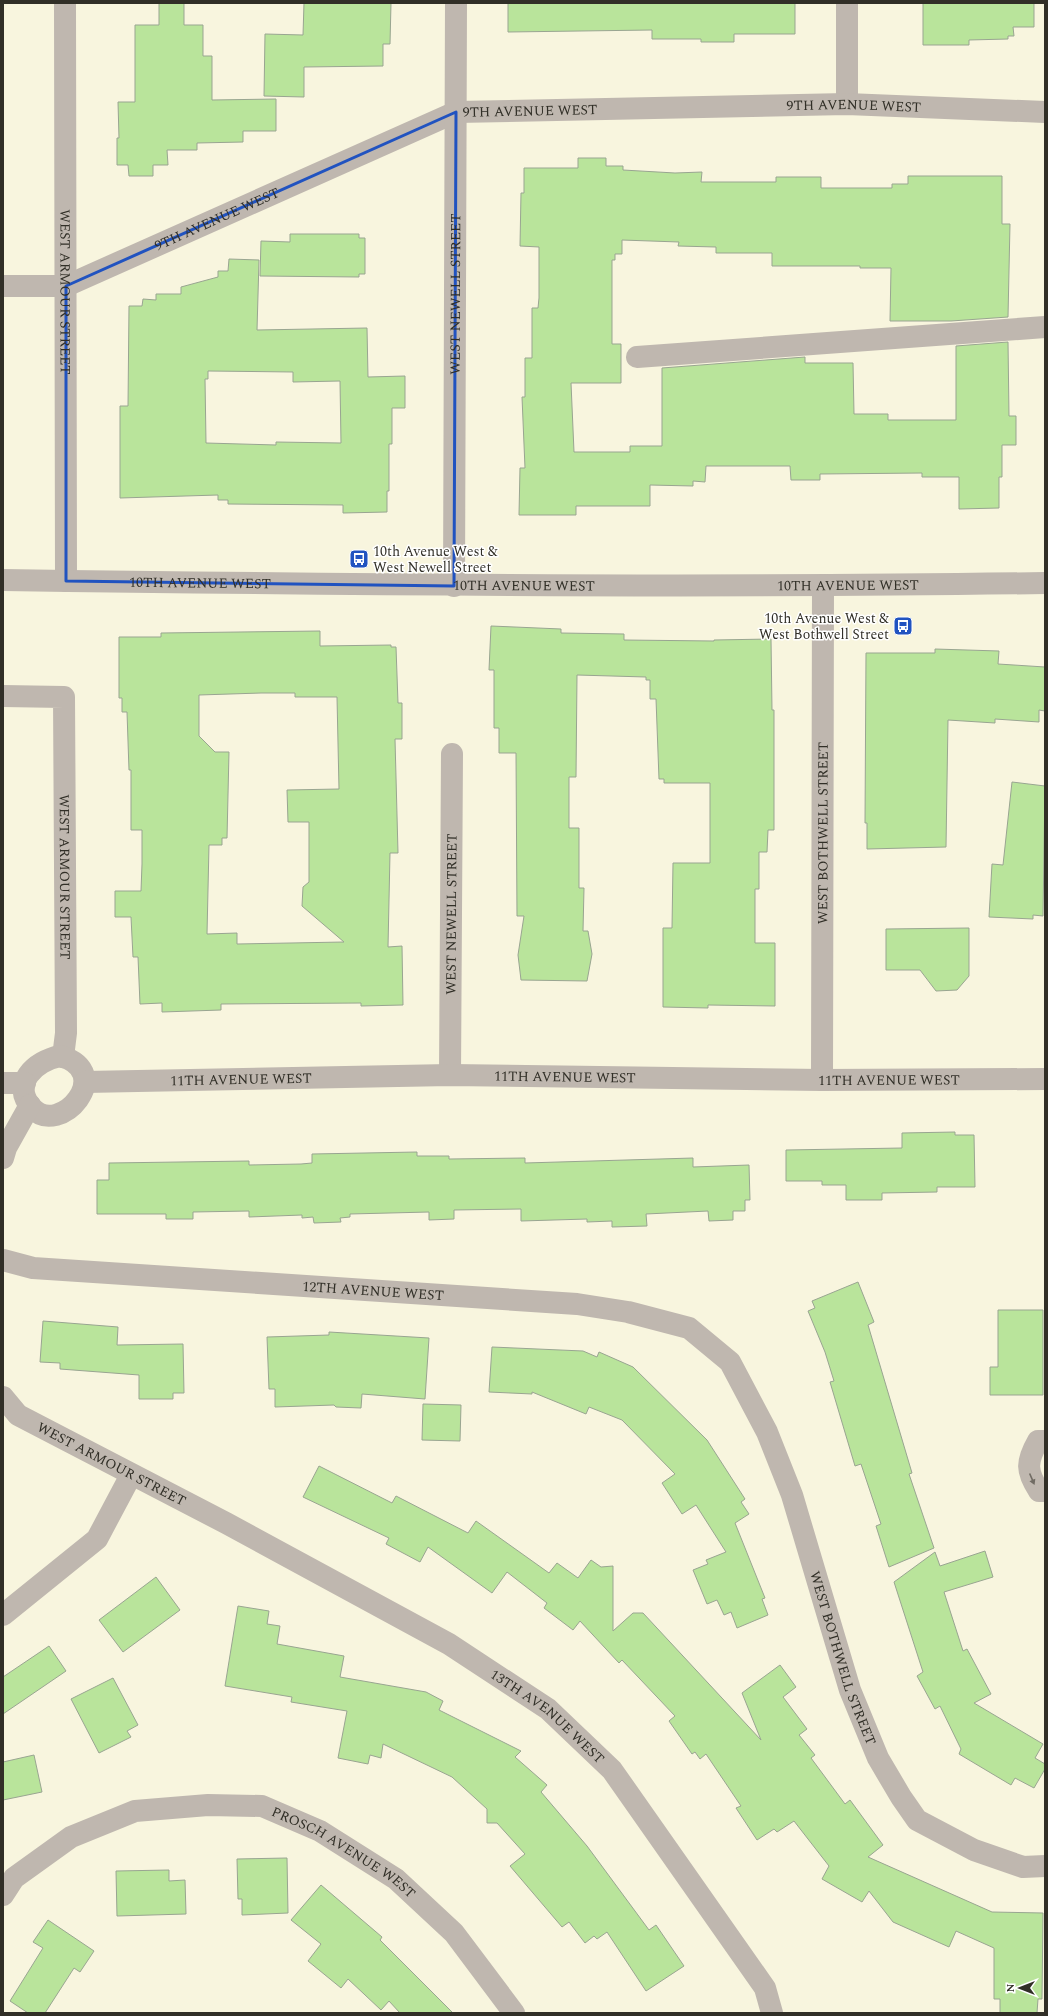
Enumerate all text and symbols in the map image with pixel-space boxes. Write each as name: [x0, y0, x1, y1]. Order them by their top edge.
street label: 9TH AVENUE WEST: [786, 94, 922, 118]
street label: 9TH AVENUE WEST: [462, 99, 598, 123]
street label: 9TH AVENUE WEST: [151, 182, 283, 256]
street label: WEST ARMOUR STREET: [54, 209, 76, 375]
street label: WEST NEWELL STREET: [445, 213, 466, 375]
place label: 10th Avenue West & West Newell Street: [373, 541, 498, 578]
bus stop icon: 10th Avenue West & West Newell Street: [348, 548, 370, 570]
street label: 10TH AVENUE WEST: [129, 572, 271, 594]
street label: 10TH AVENUE WEST: [777, 574, 919, 596]
street label: 10TH AVENUE WEST: [453, 575, 595, 596]
place label: 10th Avenue West & West Bothwell Street: [759, 608, 889, 645]
bus stop icon: 10th Avenue West & West Bothwell Street: [892, 615, 914, 637]
street label: WEST BOTHWELL STREET: [812, 742, 834, 924]
street label: WEST ARMOUR STREET: [54, 794, 76, 960]
street label: WEST NEWELL STREET: [441, 833, 463, 995]
street label: 11TH AVENUE WEST: [494, 1066, 636, 1088]
street label: 11TH AVENUE WEST: [170, 1068, 312, 1091]
street label: 11TH AVENUE WEST: [818, 1069, 960, 1091]
street label: 12TH AVENUE WEST: [302, 1276, 445, 1306]
street label: WEST ARMOUR STREET: [33, 1417, 190, 1512]
one-way arrow: [1030, 1473, 1036, 1485]
street label: WEST BOTHWELL STREET: [804, 1569, 882, 1748]
street label: 13TH AVENUE WEST: [486, 1664, 609, 1769]
street label: PROSCH AVENUE WEST: [268, 1801, 420, 1903]
north arrow: [1000, 1968, 1040, 2008]
text: N: [1002, 1983, 1019, 1992]

